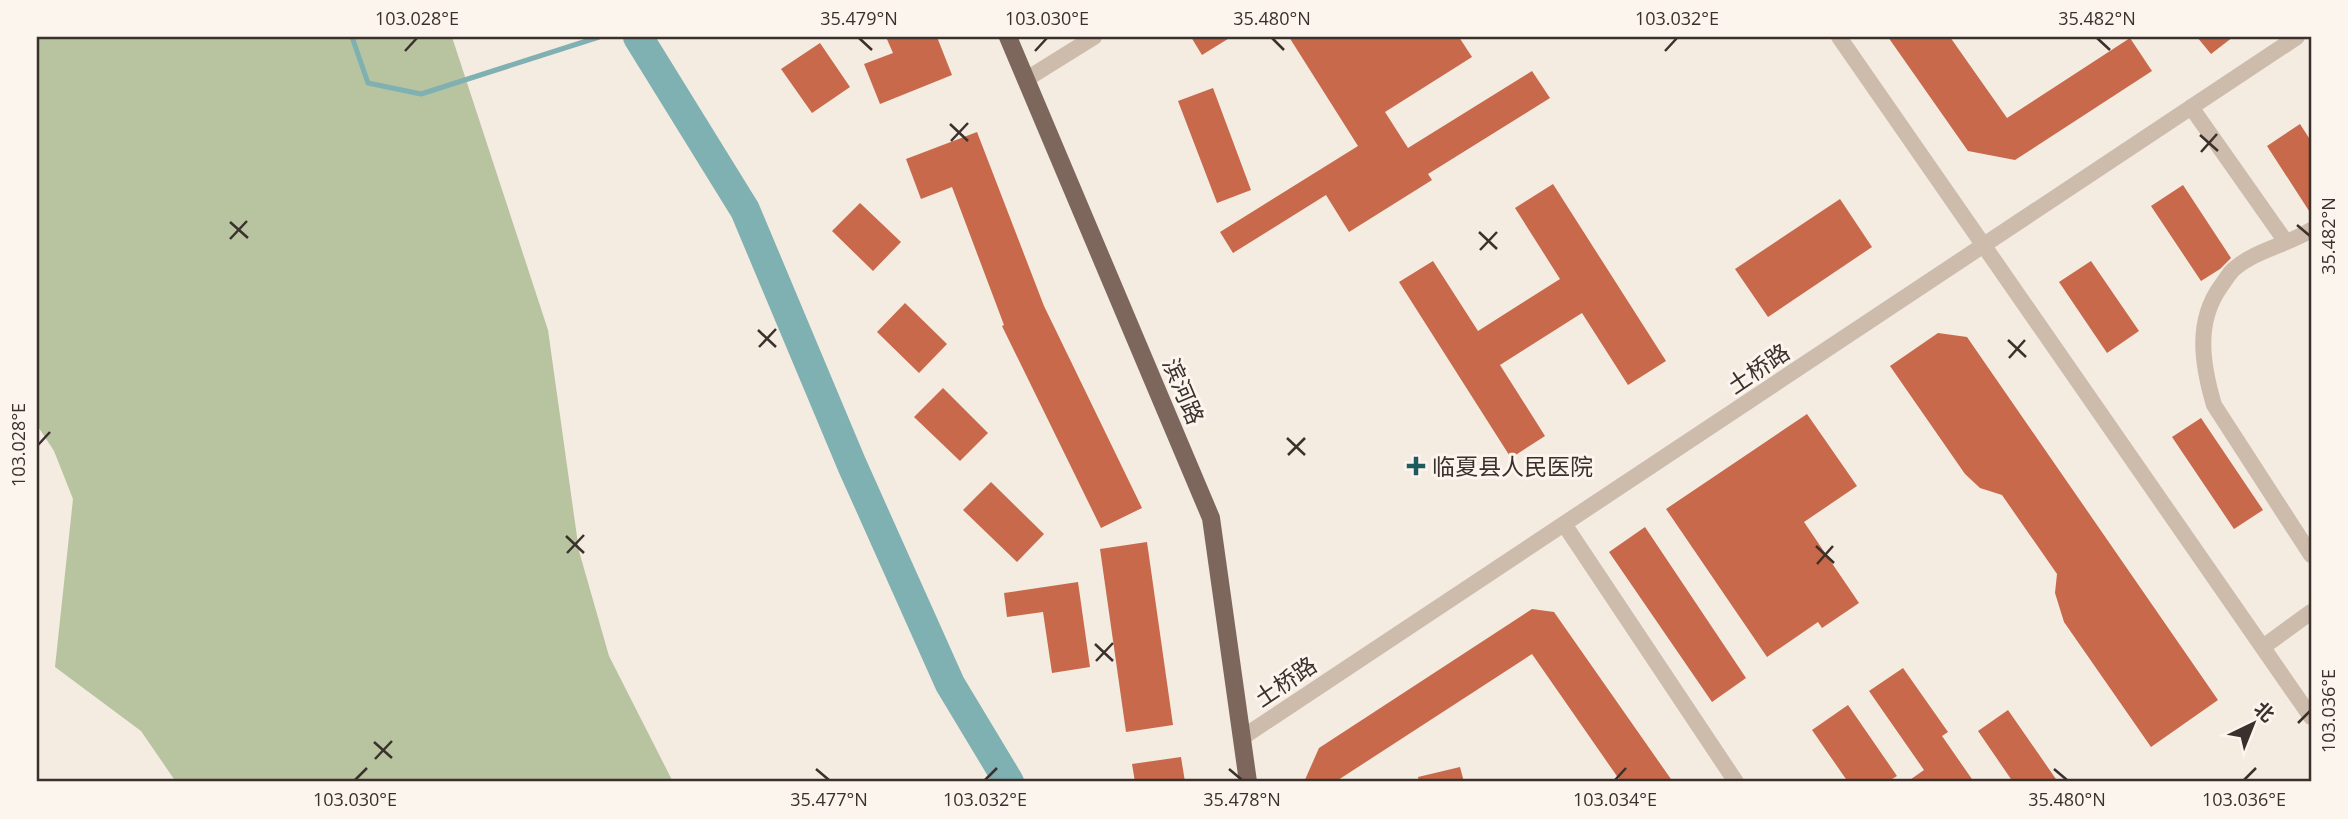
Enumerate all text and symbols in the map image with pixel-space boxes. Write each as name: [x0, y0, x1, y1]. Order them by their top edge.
text: 103.028°E: [375, 6, 459, 30]
text: 35.479°N: [820, 6, 898, 30]
text: 103.030°E: [1005, 6, 1089, 30]
text: 35.480°N: [1233, 6, 1311, 30]
text: 103.032°E: [1635, 6, 1719, 30]
text: 35.482°N: [2058, 6, 2136, 30]
text: 35.482°N: [2316, 197, 2340, 275]
street label: 土桥路: [1720, 335, 1796, 401]
street label: 滨河路: [1156, 353, 1212, 429]
text: 103.028°E: [6, 403, 30, 487]
place label: 临夏县人民医院: [1432, 450, 1593, 482]
marker: 临夏县人民医院: [1406, 456, 1426, 476]
street label: 土桥路: [1247, 648, 1323, 714]
text: 103.036°E: [2316, 669, 2340, 753]
north arrow: [2218, 690, 2288, 760]
text: 北: [2249, 696, 2280, 728]
text: 103.030°E: [313, 787, 397, 811]
text: 35.477°N: [790, 787, 868, 811]
text: 103.032°E: [943, 787, 1027, 811]
text: 35.478°N: [1203, 787, 1281, 811]
text: 103.034°E: [1573, 787, 1657, 811]
text: 35.480°N: [2028, 787, 2106, 811]
text: 103.036°E: [2202, 787, 2286, 811]

